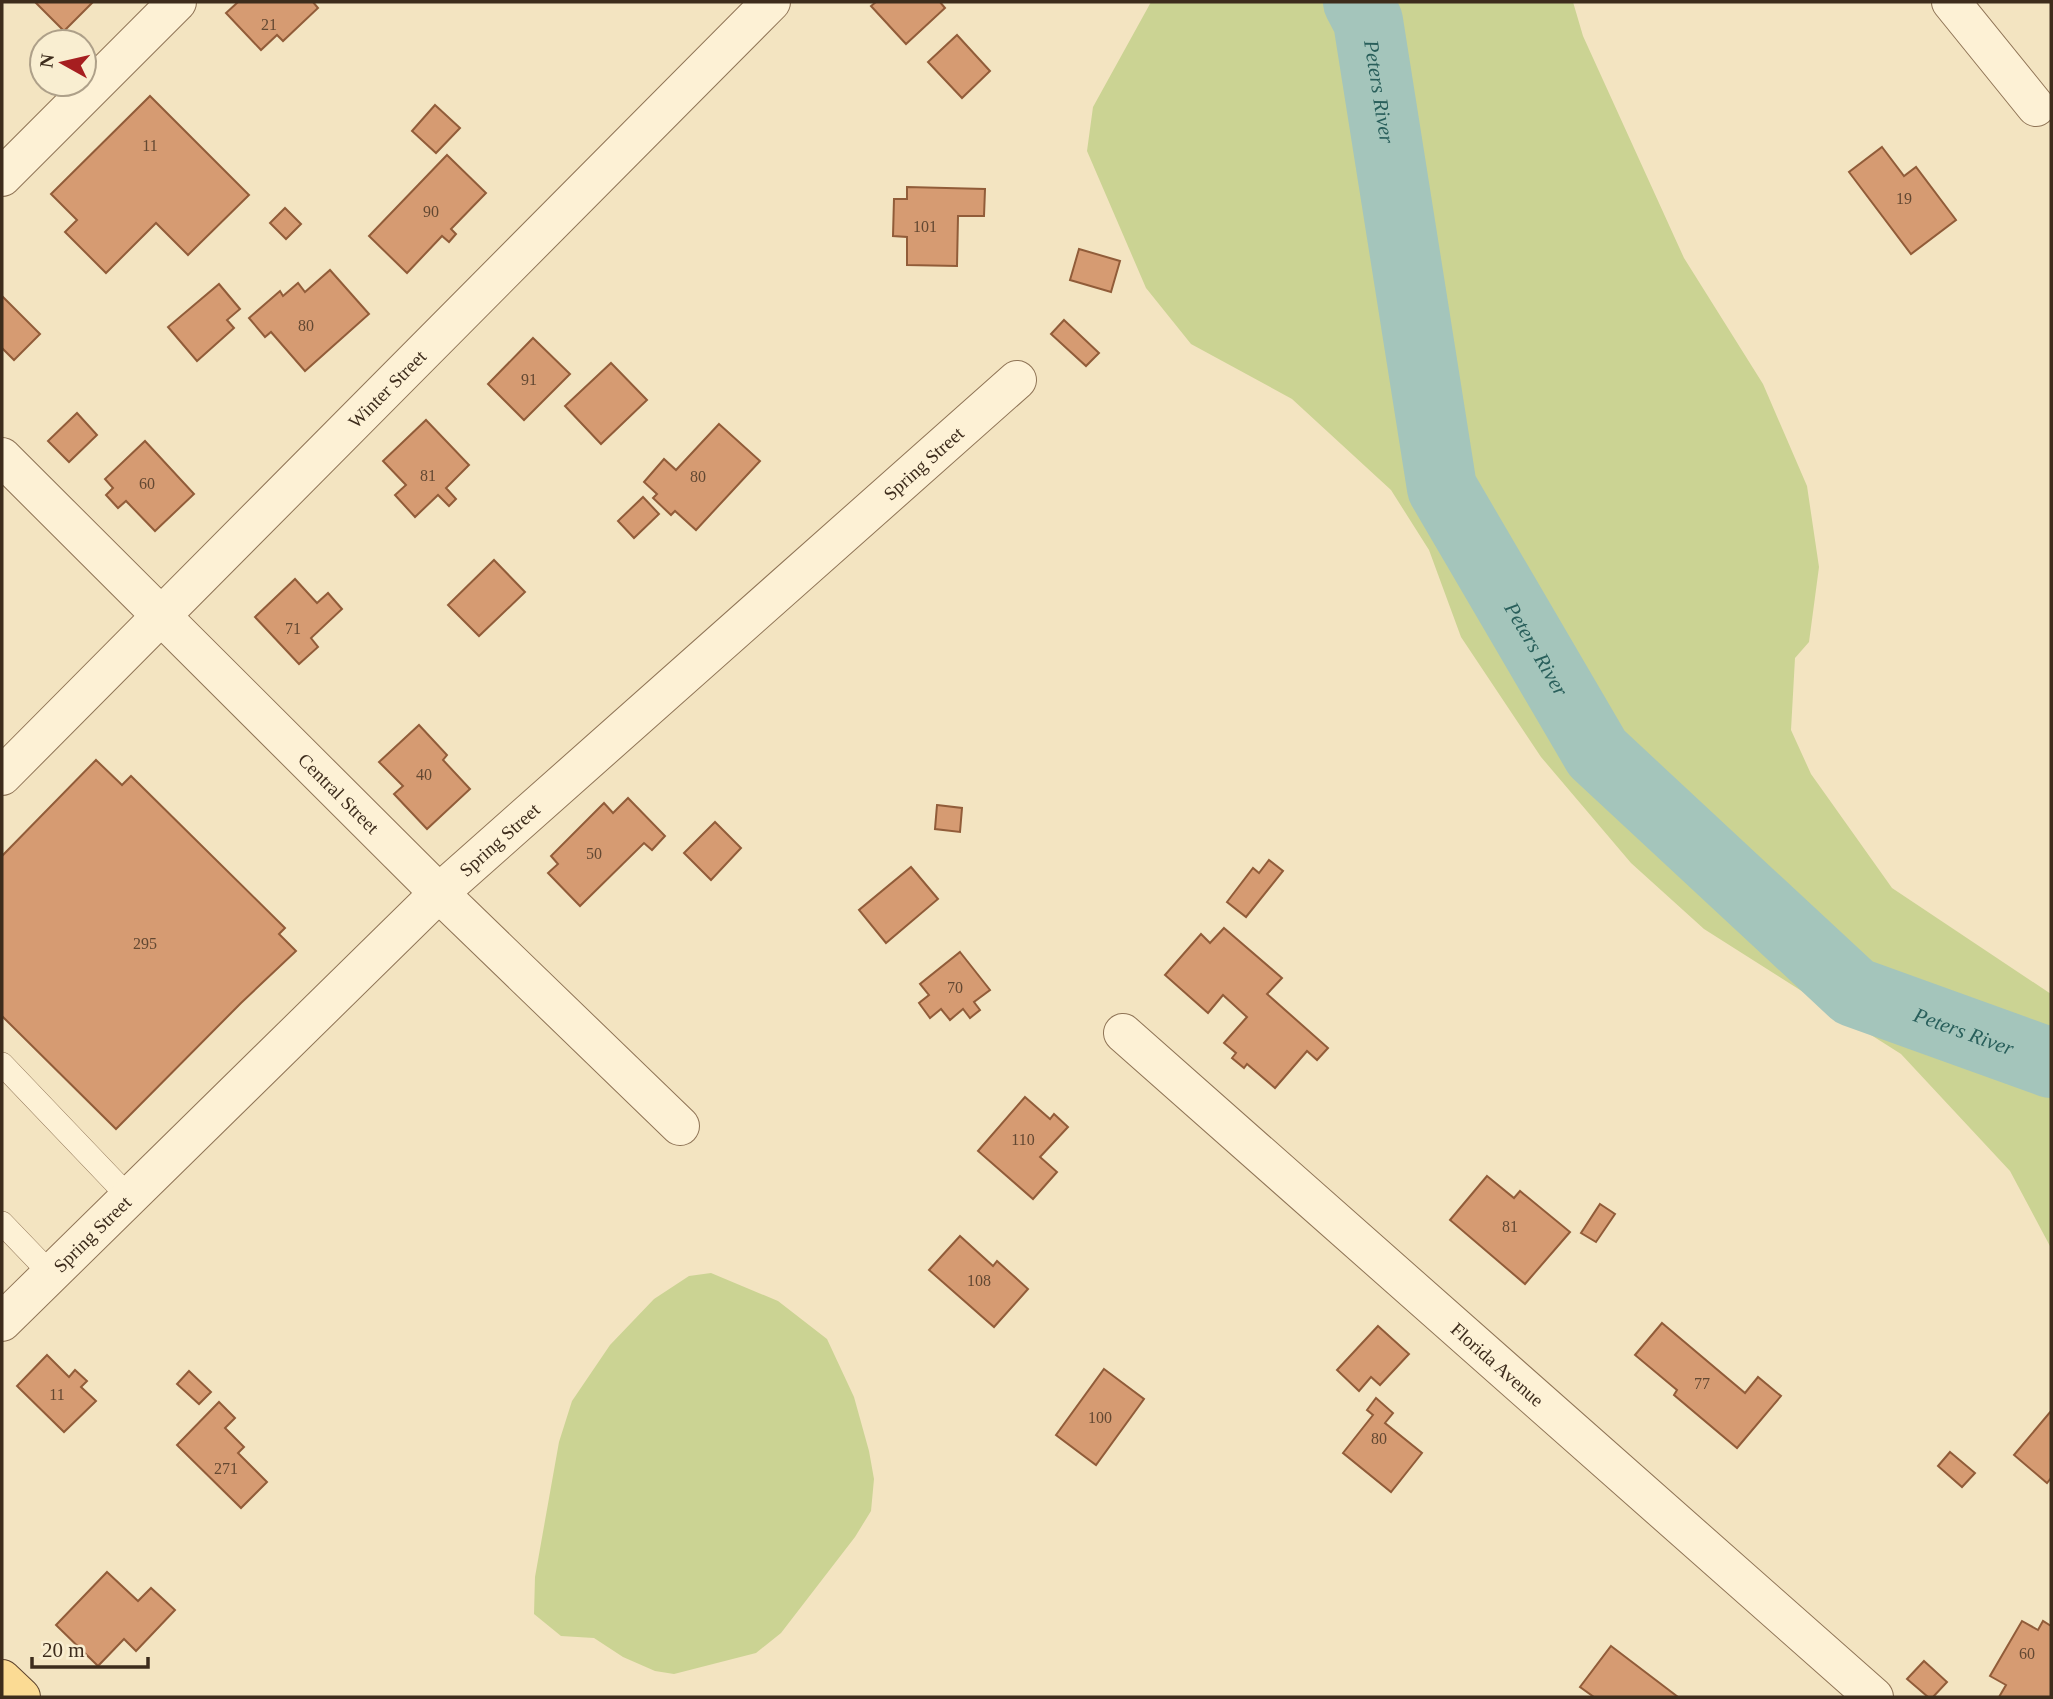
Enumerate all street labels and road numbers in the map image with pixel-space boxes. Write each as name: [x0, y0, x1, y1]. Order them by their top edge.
street label: Winter Street: [344, 345, 430, 432]
street label: Spring Street: [879, 422, 968, 504]
street label: Central Street: [294, 749, 384, 838]
street label: Spring Street: [455, 798, 544, 880]
street label: Spring Street: [49, 1191, 135, 1276]
street label: Florida Avenue: [1447, 1318, 1548, 1411]

